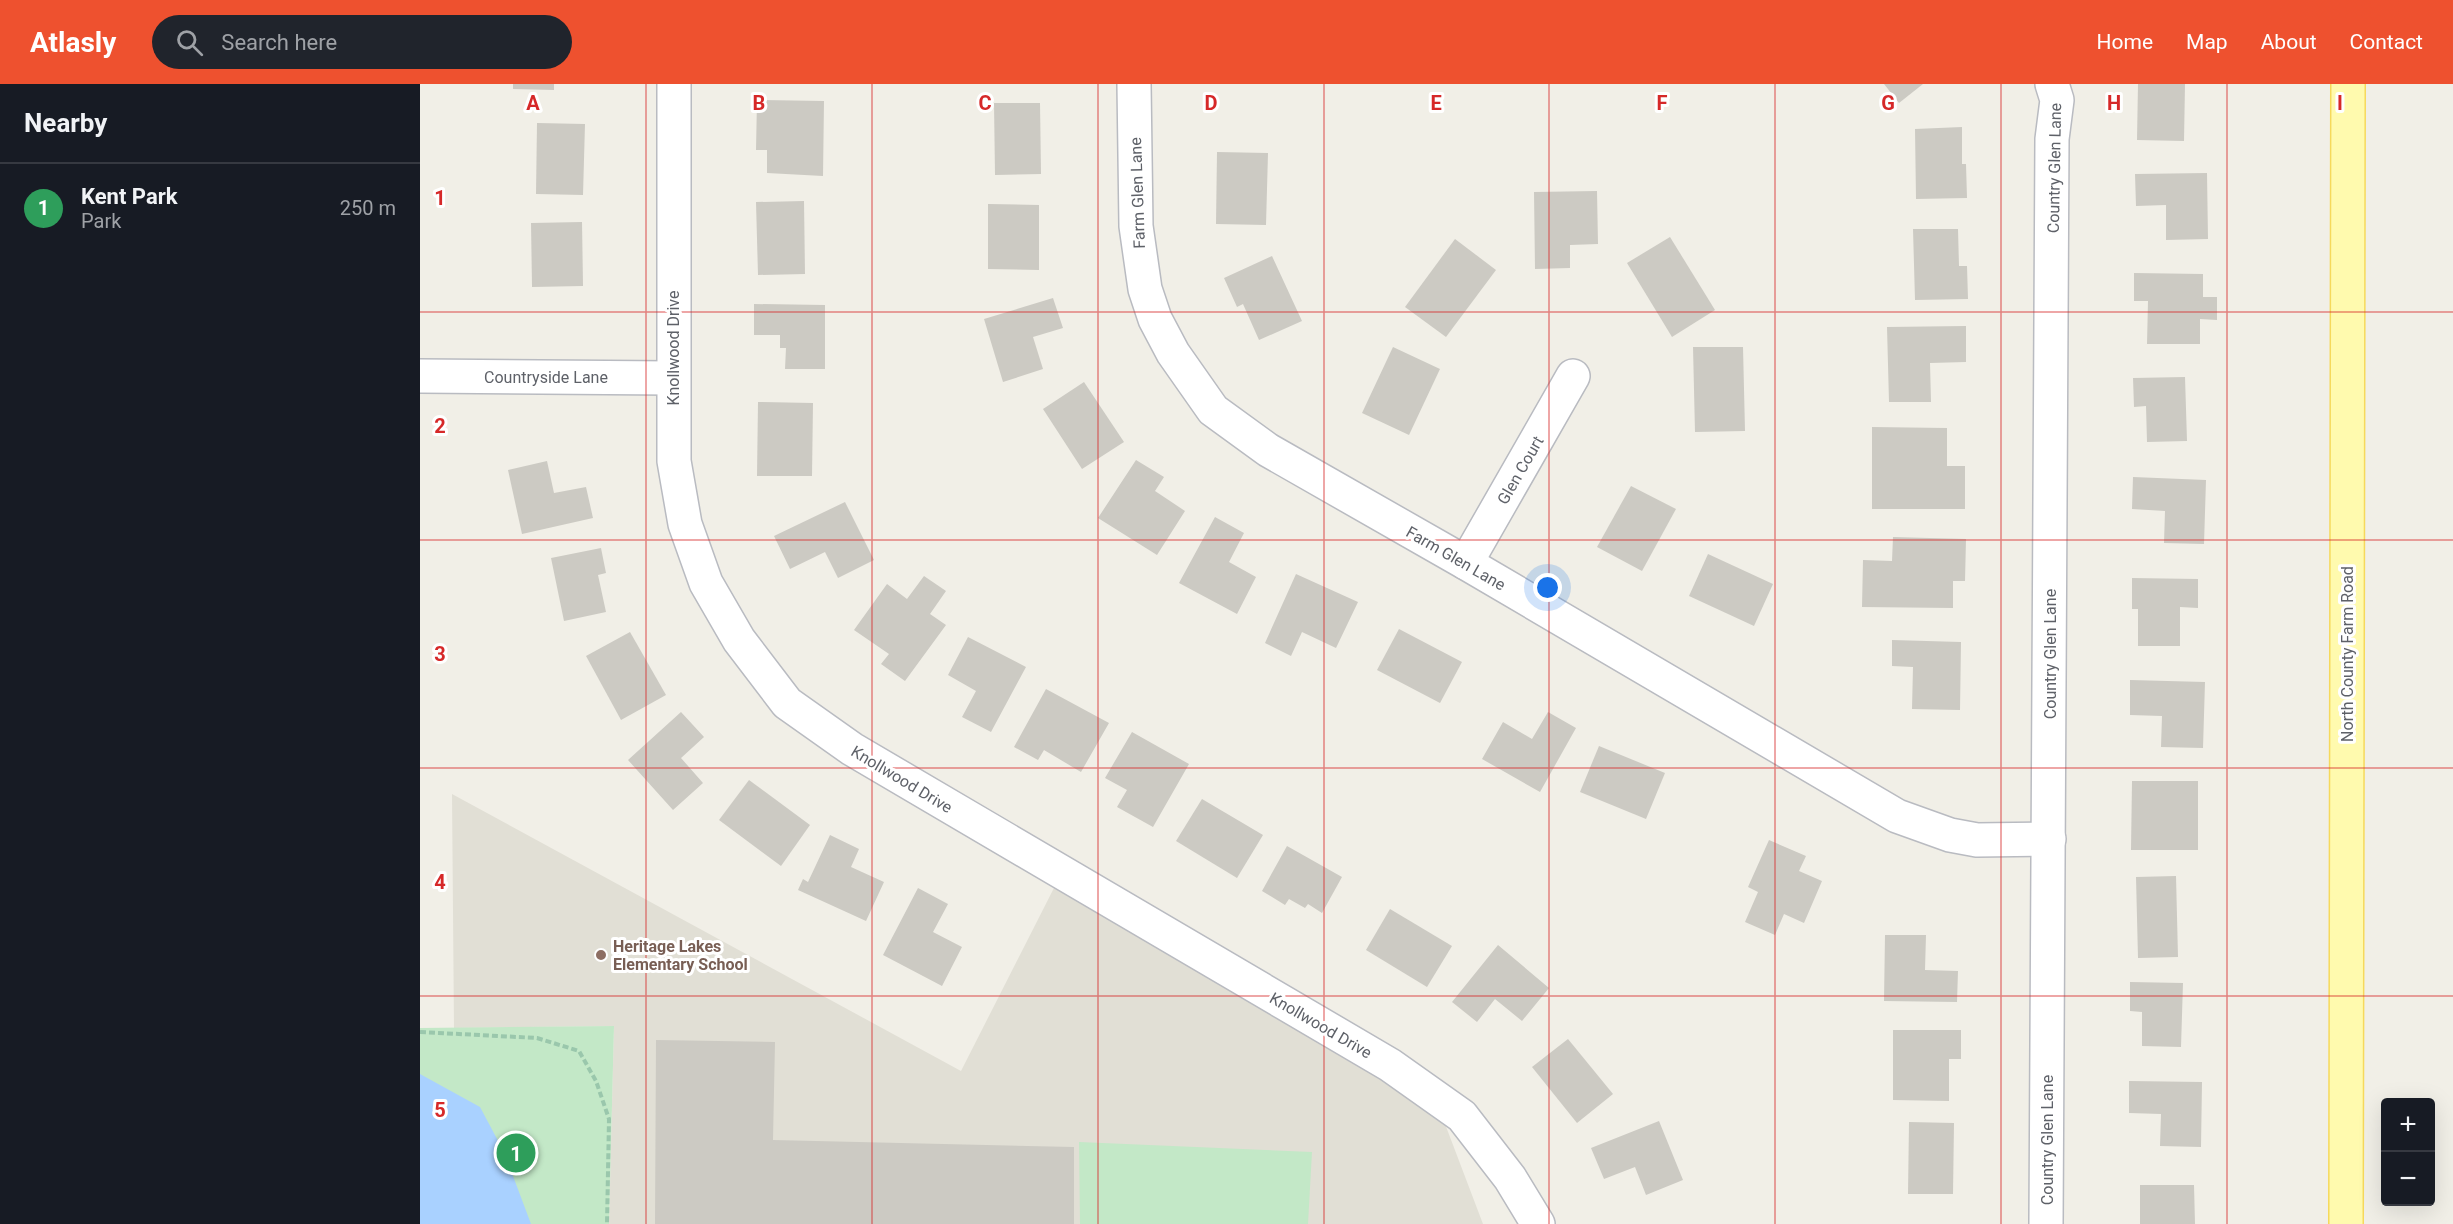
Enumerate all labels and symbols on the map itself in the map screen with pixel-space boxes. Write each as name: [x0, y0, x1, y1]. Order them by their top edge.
text: A: [526, 91, 540, 115]
text: B: [753, 91, 765, 115]
text: C: [978, 91, 992, 115]
text: D: [1205, 91, 1218, 115]
text: E: [1430, 91, 1442, 115]
text: F: [1657, 91, 1668, 115]
text: G: [1881, 91, 1895, 115]
text: H: [2107, 91, 2121, 115]
text: I: [2337, 91, 2343, 115]
street label: Country Glen Lane: [2044, 103, 2065, 233]
street label: Farm Glen Lane: [1126, 137, 1149, 249]
text: 1: [434, 186, 446, 210]
street label: Knollwood Drive: [664, 291, 683, 405]
street label: Countryside Lane: [484, 368, 608, 387]
text: 2: [434, 414, 446, 438]
street label: Glen Court: [1493, 433, 1548, 508]
street label: Farm Glen Lane: [1403, 522, 1509, 595]
street label: North County Farm Road: [2338, 566, 2357, 742]
your location: [1533, 573, 1562, 602]
street label: Country Glen Lane: [2041, 589, 2060, 719]
text: 3: [434, 642, 446, 666]
street label: Knollwood Drive: [848, 742, 956, 817]
text: 4: [434, 870, 446, 894]
place label: Heritage Lakes Elementary School: [613, 937, 748, 974]
marker: Heritage Lakes Elementary School: [594, 948, 608, 962]
street label: Knollwood Drive: [1266, 989, 1375, 1062]
street label: Country Glen Lane: [2038, 1075, 2057, 1205]
text: 5: [434, 1098, 446, 1122]
pin: 1: [496, 1130, 536, 1176]

